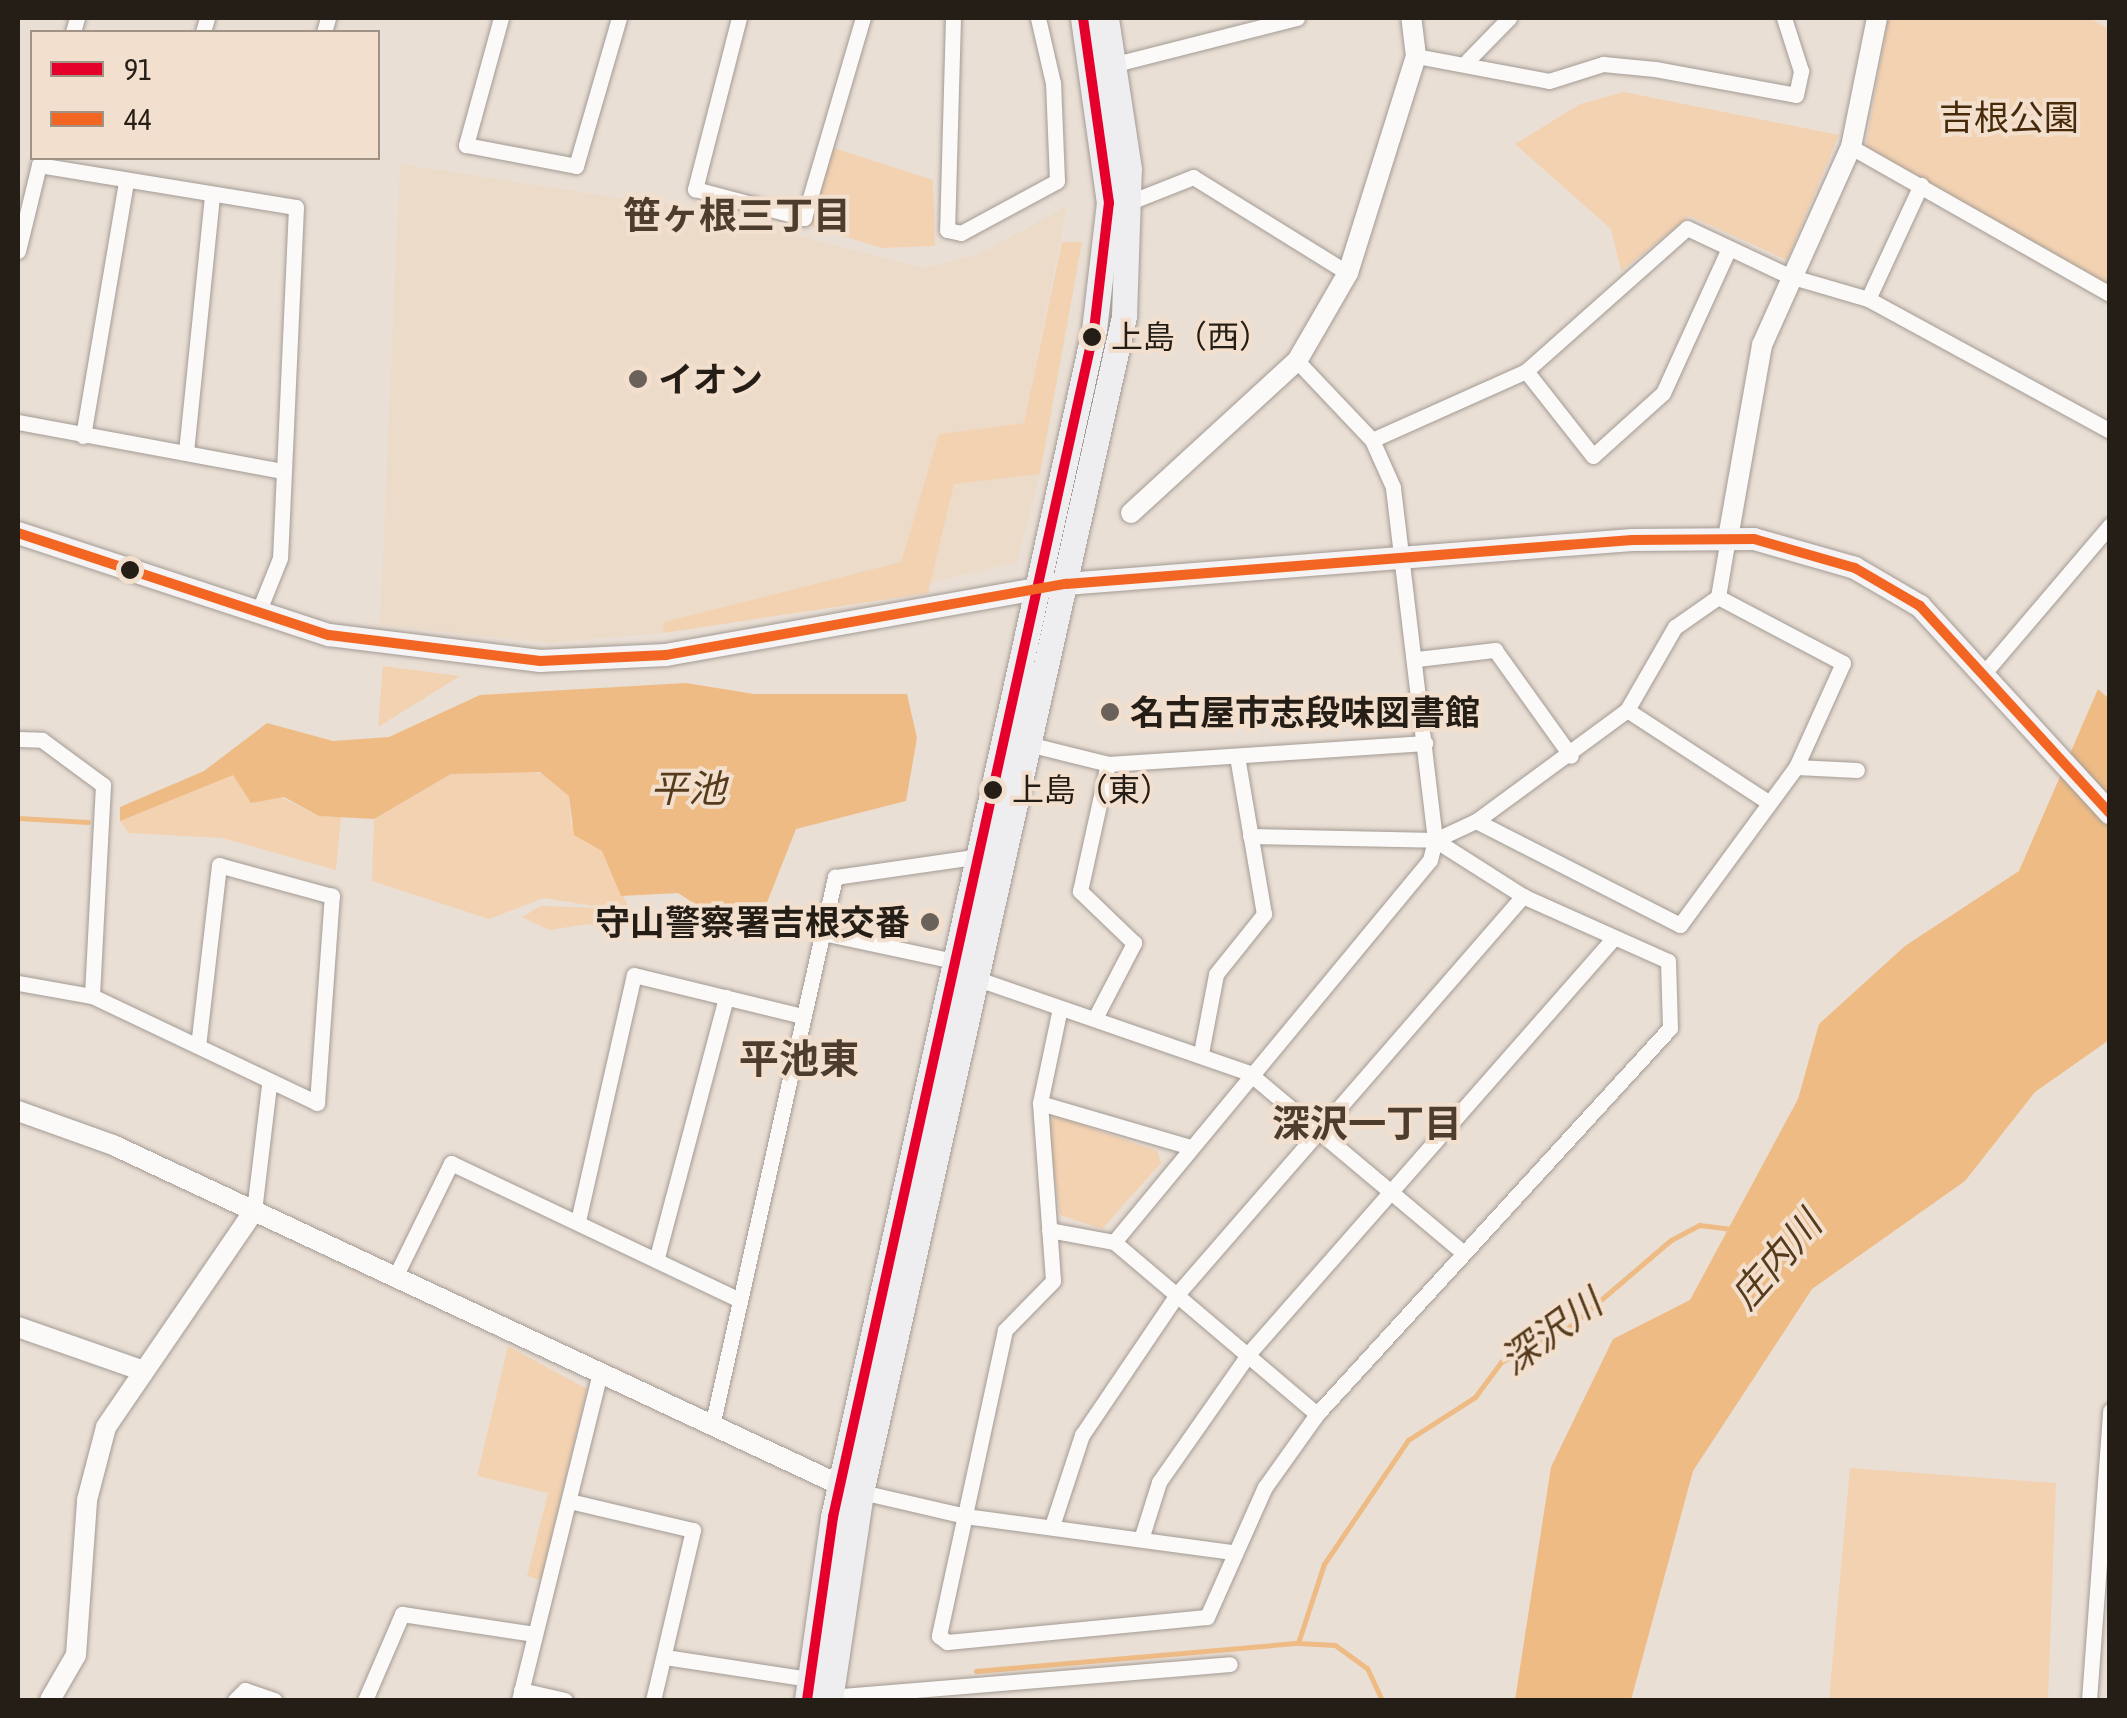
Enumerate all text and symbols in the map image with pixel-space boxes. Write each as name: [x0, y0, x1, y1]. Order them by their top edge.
legend: [30, 30, 380, 160]
text: 91: [124, 52, 152, 86]
park label: 吉根公園: [1939, 96, 2079, 138]
text: 44: [124, 102, 152, 136]
district label: 笹ヶ根三丁目: [623, 193, 851, 239]
place label: 上島（西）: [1111, 318, 1271, 356]
marker: 上島（西）: [1082, 327, 1102, 347]
place label: イオン: [658, 358, 763, 400]
marker: イオン: [627, 368, 649, 390]
unlabelled marker: [120, 560, 140, 580]
place label: 名古屋市志段味図書館: [1130, 691, 1480, 733]
marker: 名古屋市志段味図書館: [1099, 701, 1121, 723]
water label: 平池: [650, 766, 726, 812]
place label: 上島（東）: [1012, 771, 1172, 809]
marker: 上島（東）: [983, 780, 1003, 800]
place label: 守山警察署吉根交番: [595, 901, 910, 943]
marker: 守山警察署吉根交番: [919, 911, 941, 933]
district label: 平池東: [739, 1035, 859, 1083]
district label: 深沢一丁目: [1272, 1101, 1462, 1147]
water label: 庄内川: [1721, 1202, 1831, 1318]
water label: 深沢川: [1491, 1280, 1611, 1384]

